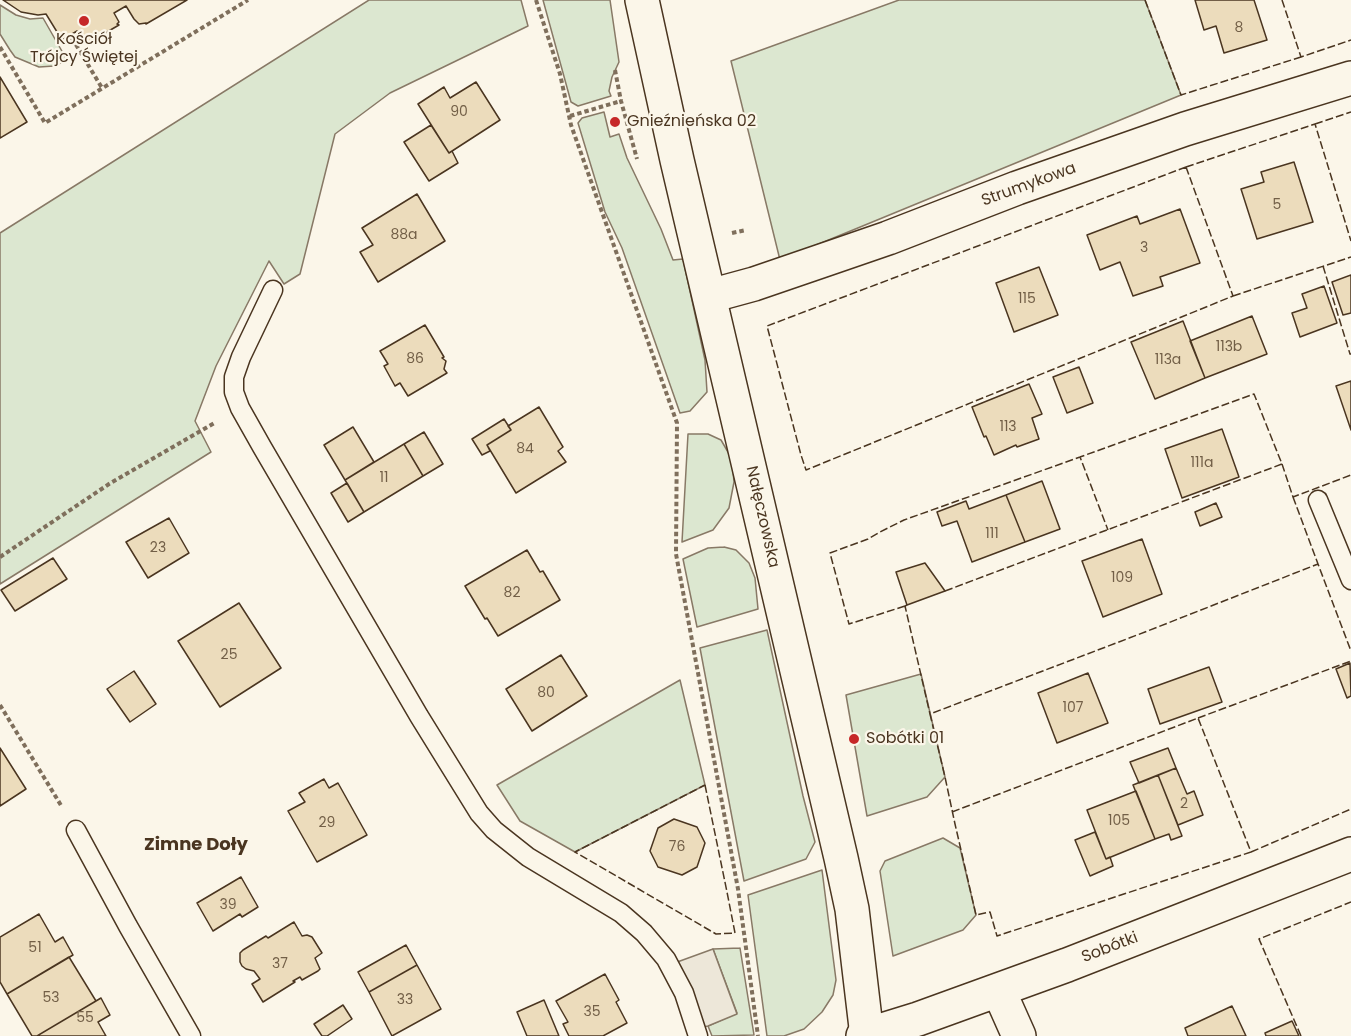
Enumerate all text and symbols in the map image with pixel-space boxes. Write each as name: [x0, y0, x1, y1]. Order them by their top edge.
marker: Kościół Trójcy Świętej: [77, 14, 91, 28]
house number: 8: [1235, 20, 1243, 36]
place label: Kościół Trójcy Świętej: [30, 30, 138, 68]
house number: 90: [450, 104, 468, 120]
place label: Gnieźnieńska 02: [627, 112, 756, 132]
marker: Gnieźnieńska 02: [608, 115, 622, 129]
street label: Strumykowa: [979, 159, 1079, 211]
house number: 5: [1273, 197, 1281, 213]
house number: 88a: [390, 227, 418, 243]
house number: 3: [1140, 240, 1148, 256]
house number: 115: [1018, 291, 1036, 307]
house number: 113b: [1216, 339, 1242, 355]
house number: 86: [406, 351, 424, 367]
house number: 113a: [1155, 352, 1181, 368]
house number: 113: [999, 419, 1017, 435]
house number: 84: [516, 441, 534, 457]
house number: 111a: [1191, 455, 1213, 471]
street label: Nałęczowska: [741, 464, 783, 570]
house number: 11: [380, 470, 388, 486]
house number: 111: [985, 526, 999, 542]
house number: 23: [150, 540, 166, 556]
house number: 109: [1111, 570, 1133, 586]
house number: 82: [504, 585, 520, 601]
house number: 25: [221, 647, 237, 663]
house number: 80: [537, 685, 555, 701]
house number: 107: [1063, 700, 1083, 716]
place label: Sobótki 01: [866, 729, 944, 749]
marker: Sobótki 01: [847, 732, 861, 746]
house number: 2: [1180, 796, 1188, 812]
house number: 105: [1108, 813, 1130, 829]
house number: 29: [319, 815, 335, 831]
district label: Zimne Doły: [144, 834, 248, 856]
house number: 76: [669, 839, 685, 855]
house number: 39: [219, 897, 237, 913]
street label: Sobótki: [1079, 929, 1141, 967]
house number: 51: [28, 940, 42, 956]
house number: 37: [272, 956, 288, 972]
house number: 53: [42, 990, 60, 1006]
house number: 33: [397, 992, 413, 1008]
house number: 35: [583, 1004, 601, 1020]
house number: 55: [76, 1010, 94, 1026]

